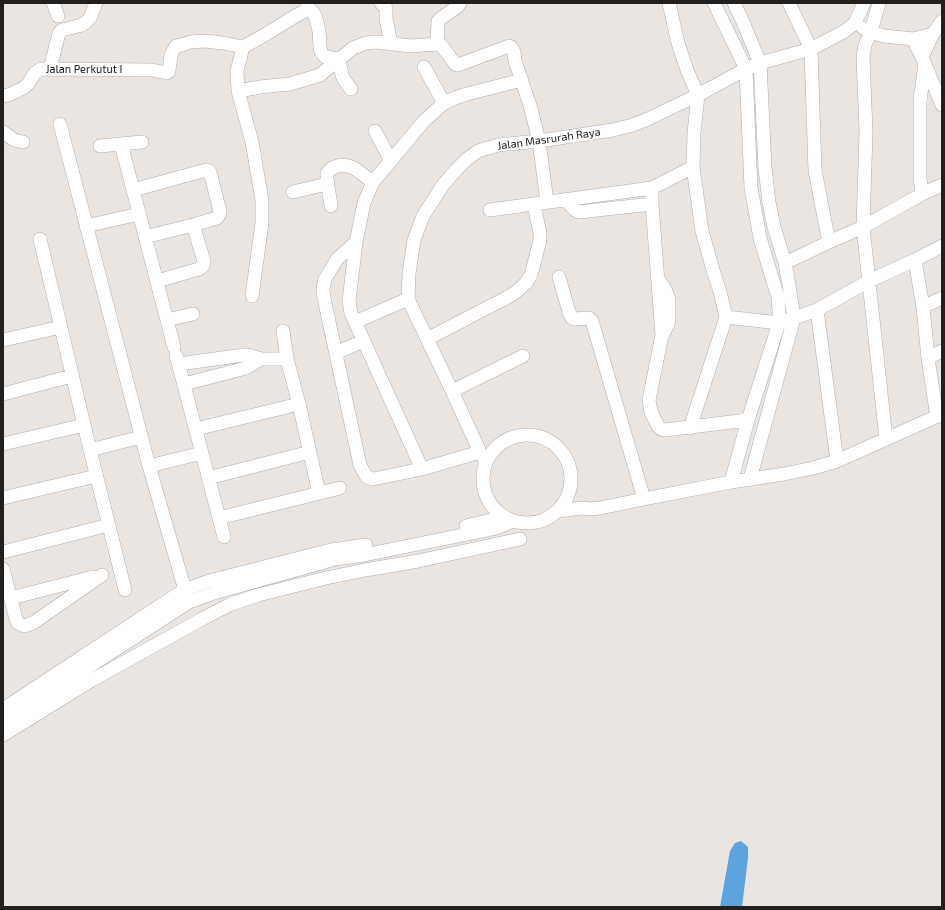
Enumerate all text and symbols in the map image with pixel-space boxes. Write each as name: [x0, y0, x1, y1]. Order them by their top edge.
street label: Jalan Perkutut I: [46, 62, 122, 76]
street label: Jalan Masrurah Raya: [497, 125, 601, 153]

